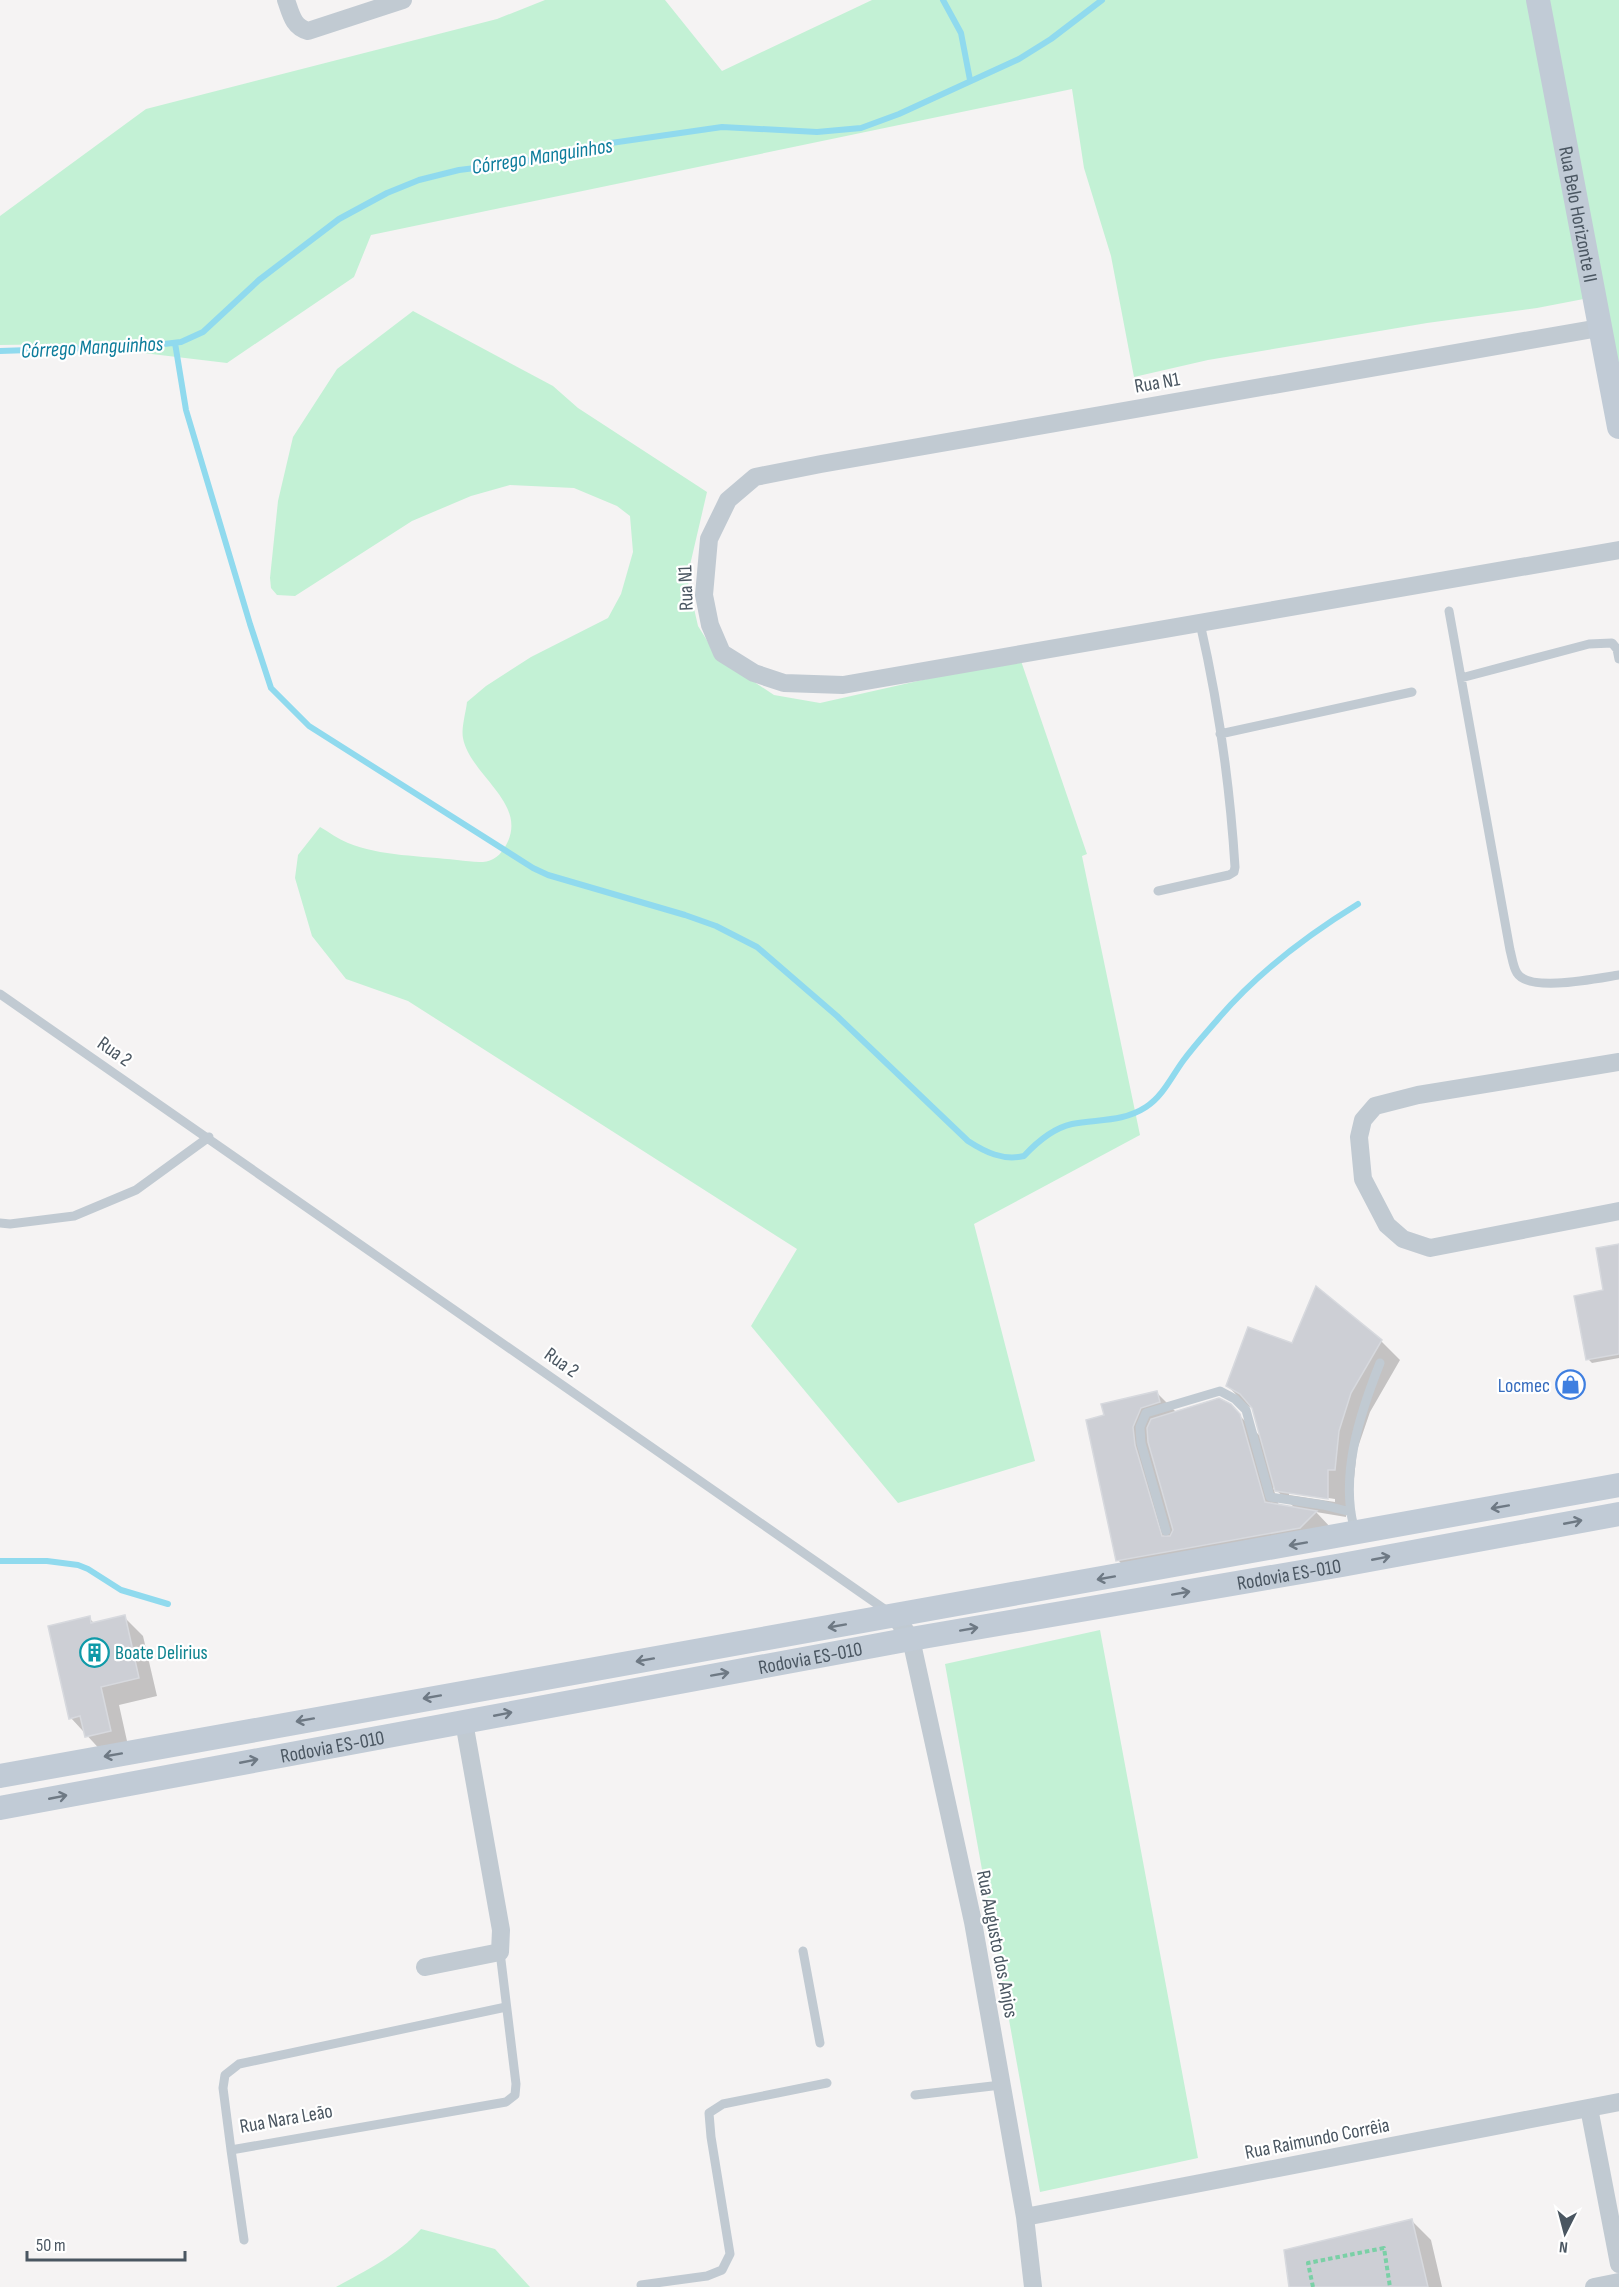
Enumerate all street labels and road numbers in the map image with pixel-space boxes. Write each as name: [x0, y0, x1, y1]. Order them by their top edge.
street label: Rua Belo Horizonte II: [1553, 144, 1602, 284]
street label: Rua N1: [1133, 367, 1182, 399]
street label: Rua N1: [673, 565, 699, 611]
street label: Rua 2: [92, 1031, 136, 1072]
street label: Rua 2: [539, 1342, 583, 1383]
street label: Rodovia ES-010: [1235, 1554, 1343, 1596]
street label: Rodovia ES-010: [756, 1637, 864, 1680]
street label: Rodovia ES-010: [279, 1726, 387, 1769]
street label: Rua Augusto dos Anjos: [971, 1868, 1023, 2020]
street label: Rua Nara Leão: [238, 2099, 334, 2139]
street label: Rua Raimundo Corrêia: [1243, 2113, 1392, 2165]

